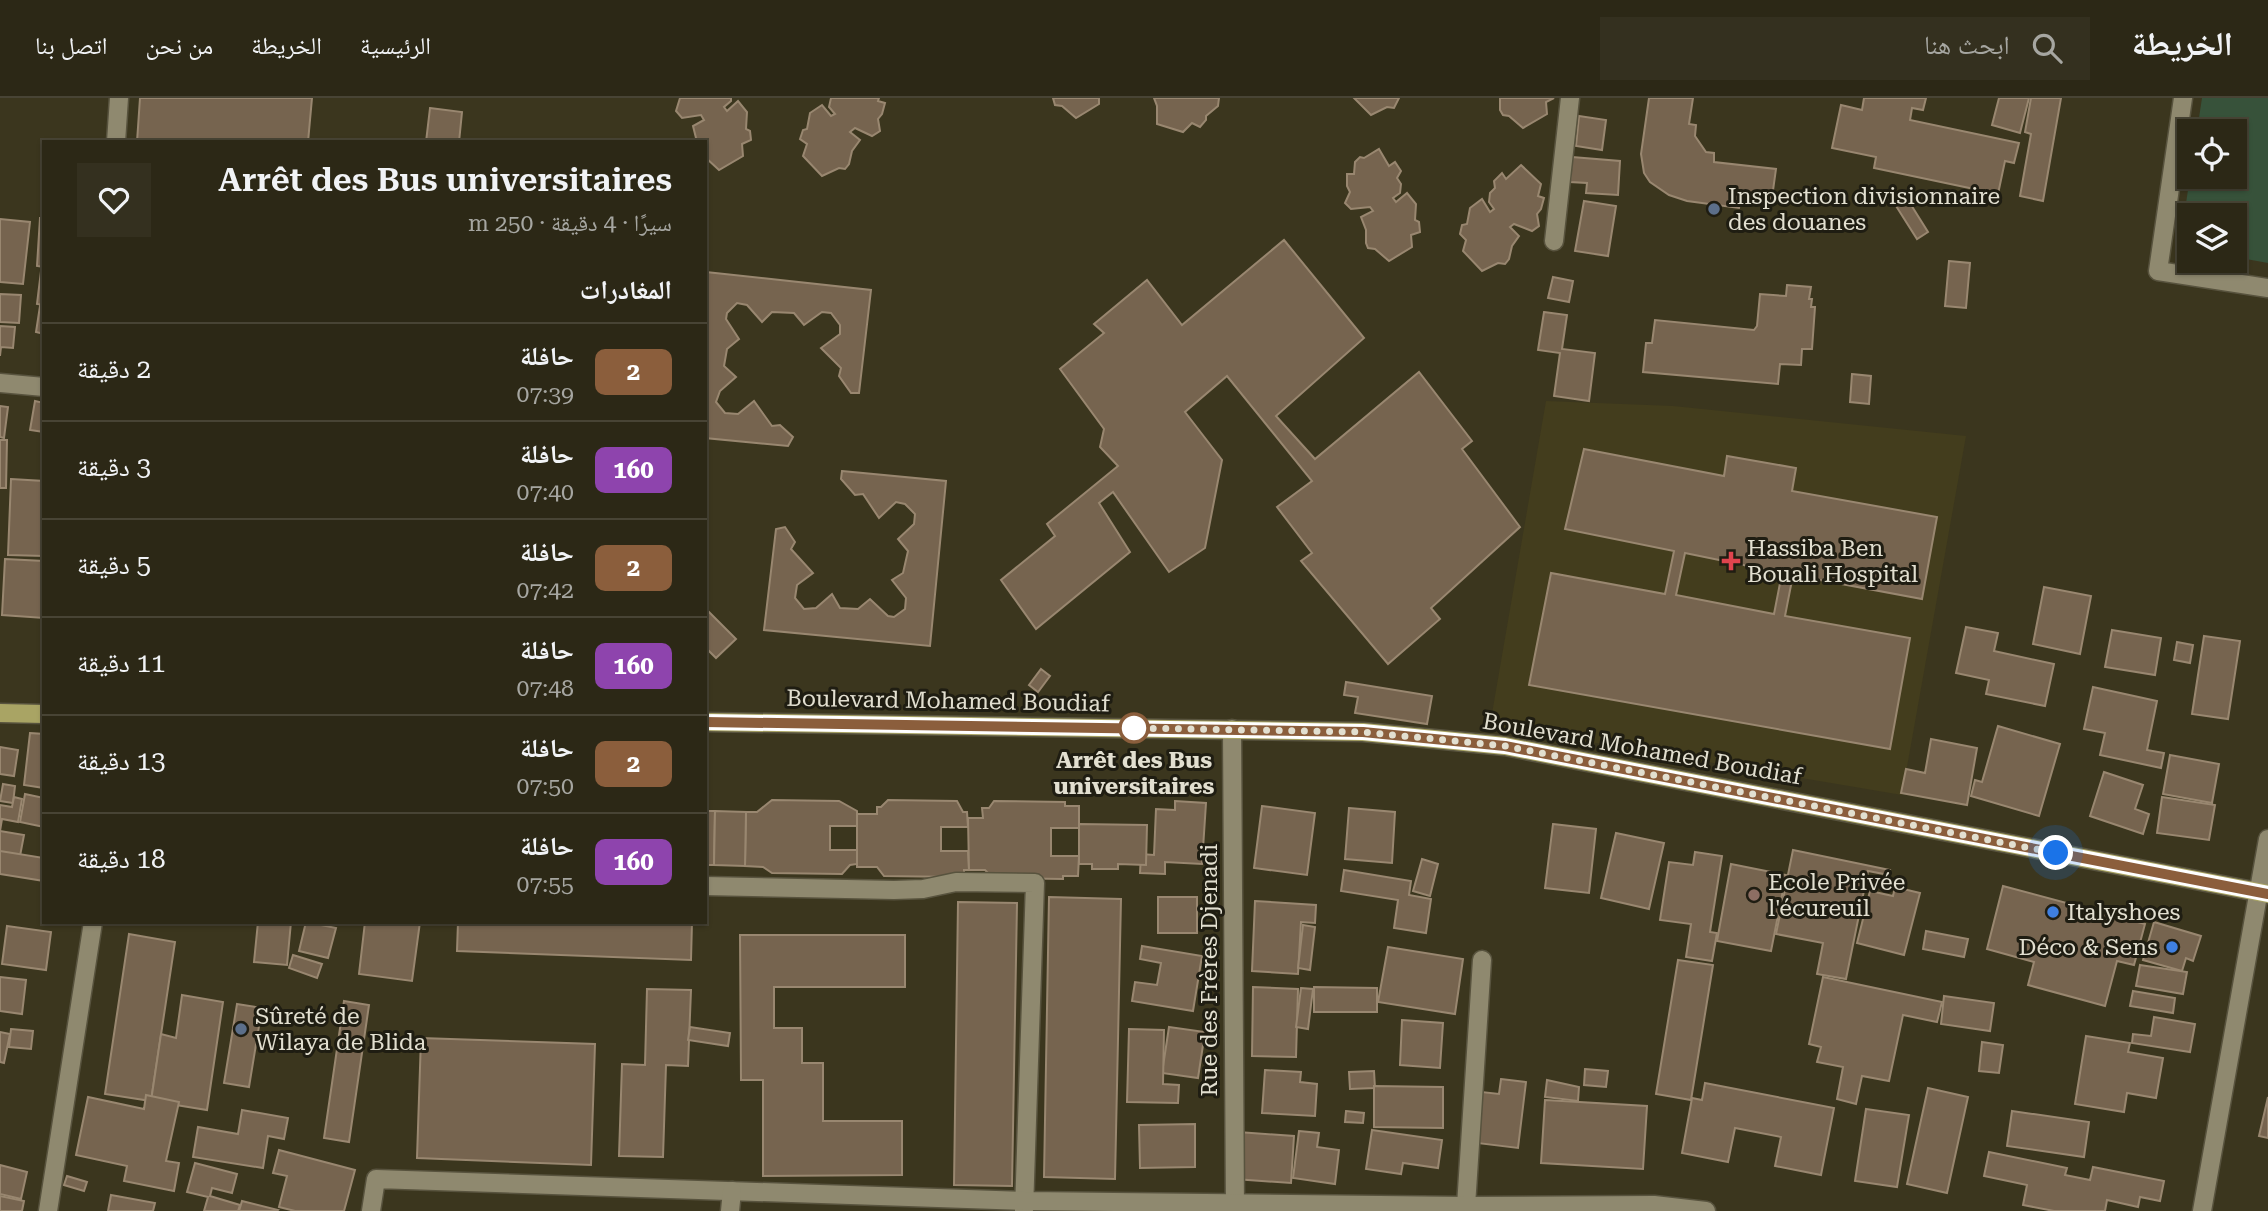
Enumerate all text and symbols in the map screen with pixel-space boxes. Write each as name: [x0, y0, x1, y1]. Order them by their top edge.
search box: [1600, 17, 2090, 80]
text: الخريطة: [2132, 24, 2233, 63]
icon: search: [2028, 29, 2066, 67]
text: ابحث هنا: [1924, 30, 2010, 60]
text: اتصل بنا: [35, 32, 108, 60]
text: من نحن: [146, 32, 213, 60]
text: الخريطة: [251, 32, 322, 60]
text: الرئيسية: [360, 32, 431, 60]
map controls: [2177, 119, 2247, 273]
button: locate: [2177, 119, 2247, 189]
text: Arrêt des Bus universitaires: [218, 160, 672, 199]
button: heart: [77, 163, 151, 237]
place label: Inspection divisionnaire des douanes: [1728, 183, 2000, 236]
marker: Inspection divisionnaire des douanes: [1706, 201, 1722, 217]
button: layers: [2177, 203, 2247, 273]
text: سيرًا · 4 دقيقة · 250 m: [468, 210, 672, 237]
text: المغادرات: [580, 275, 672, 305]
text: حافلة: [520, 341, 574, 371]
text: 2 دقيقة: [77, 354, 151, 384]
text: 2: [627, 358, 640, 386]
text: 07:39: [517, 381, 574, 408]
text: حافلة: [520, 439, 574, 469]
text: 3 دقيقة: [77, 452, 151, 482]
text: 160: [613, 456, 654, 484]
text: 07:40: [517, 479, 574, 506]
place label: Hassiba Ben Bouali Hospital: [1747, 535, 1918, 588]
text: حافلة: [520, 537, 574, 567]
text: 5 دقيقة: [77, 550, 151, 580]
marker: Hassiba Ben Bouali Hospital: [1721, 551, 1741, 571]
text: 2: [627, 554, 640, 582]
text: 07:42: [517, 577, 574, 604]
text: حافلة: [520, 635, 574, 665]
text: 11 دقيقة: [77, 648, 166, 678]
text: 160: [613, 652, 654, 680]
text: 07:48: [517, 675, 574, 702]
street label: Boulevard Mohamed Boudiaf: [786, 685, 1111, 717]
street label: Boulevard Mohamed Boudiaf: [1480, 708, 1805, 791]
marker: Arrêt des Bus universitaires: [1119, 713, 1149, 743]
text: حافلة: [520, 733, 574, 763]
text: 13 دقيقة: [77, 746, 166, 776]
place label: Arrêt des Bus universitaires: [1054, 747, 1215, 800]
text: 2: [627, 750, 640, 778]
text: 07:50: [517, 773, 574, 800]
text: حافلة: [520, 831, 574, 861]
your location: [2038, 835, 2073, 870]
text: 18 دقيقة: [77, 844, 166, 874]
street label: Rue des Frères Djenadi: [1196, 844, 1223, 1096]
text: 160: [613, 848, 654, 876]
place label: Ecole Privée l'écureuil: [1768, 869, 1905, 922]
text: 07:55: [517, 871, 574, 898]
marker: Ecole Privée l'écureuil: [1746, 887, 1762, 903]
place label: Italyshoes: [2067, 899, 2181, 926]
marker: Italyshoes: [2045, 904, 2061, 920]
place label: Déco & Sens: [2019, 934, 2158, 961]
marker: Déco & Sens: [2164, 939, 2180, 955]
place label: Sûreté de Wilaya de Blida: [255, 1003, 427, 1056]
marker: Sûreté de Wilaya de Blida: [233, 1021, 249, 1037]

